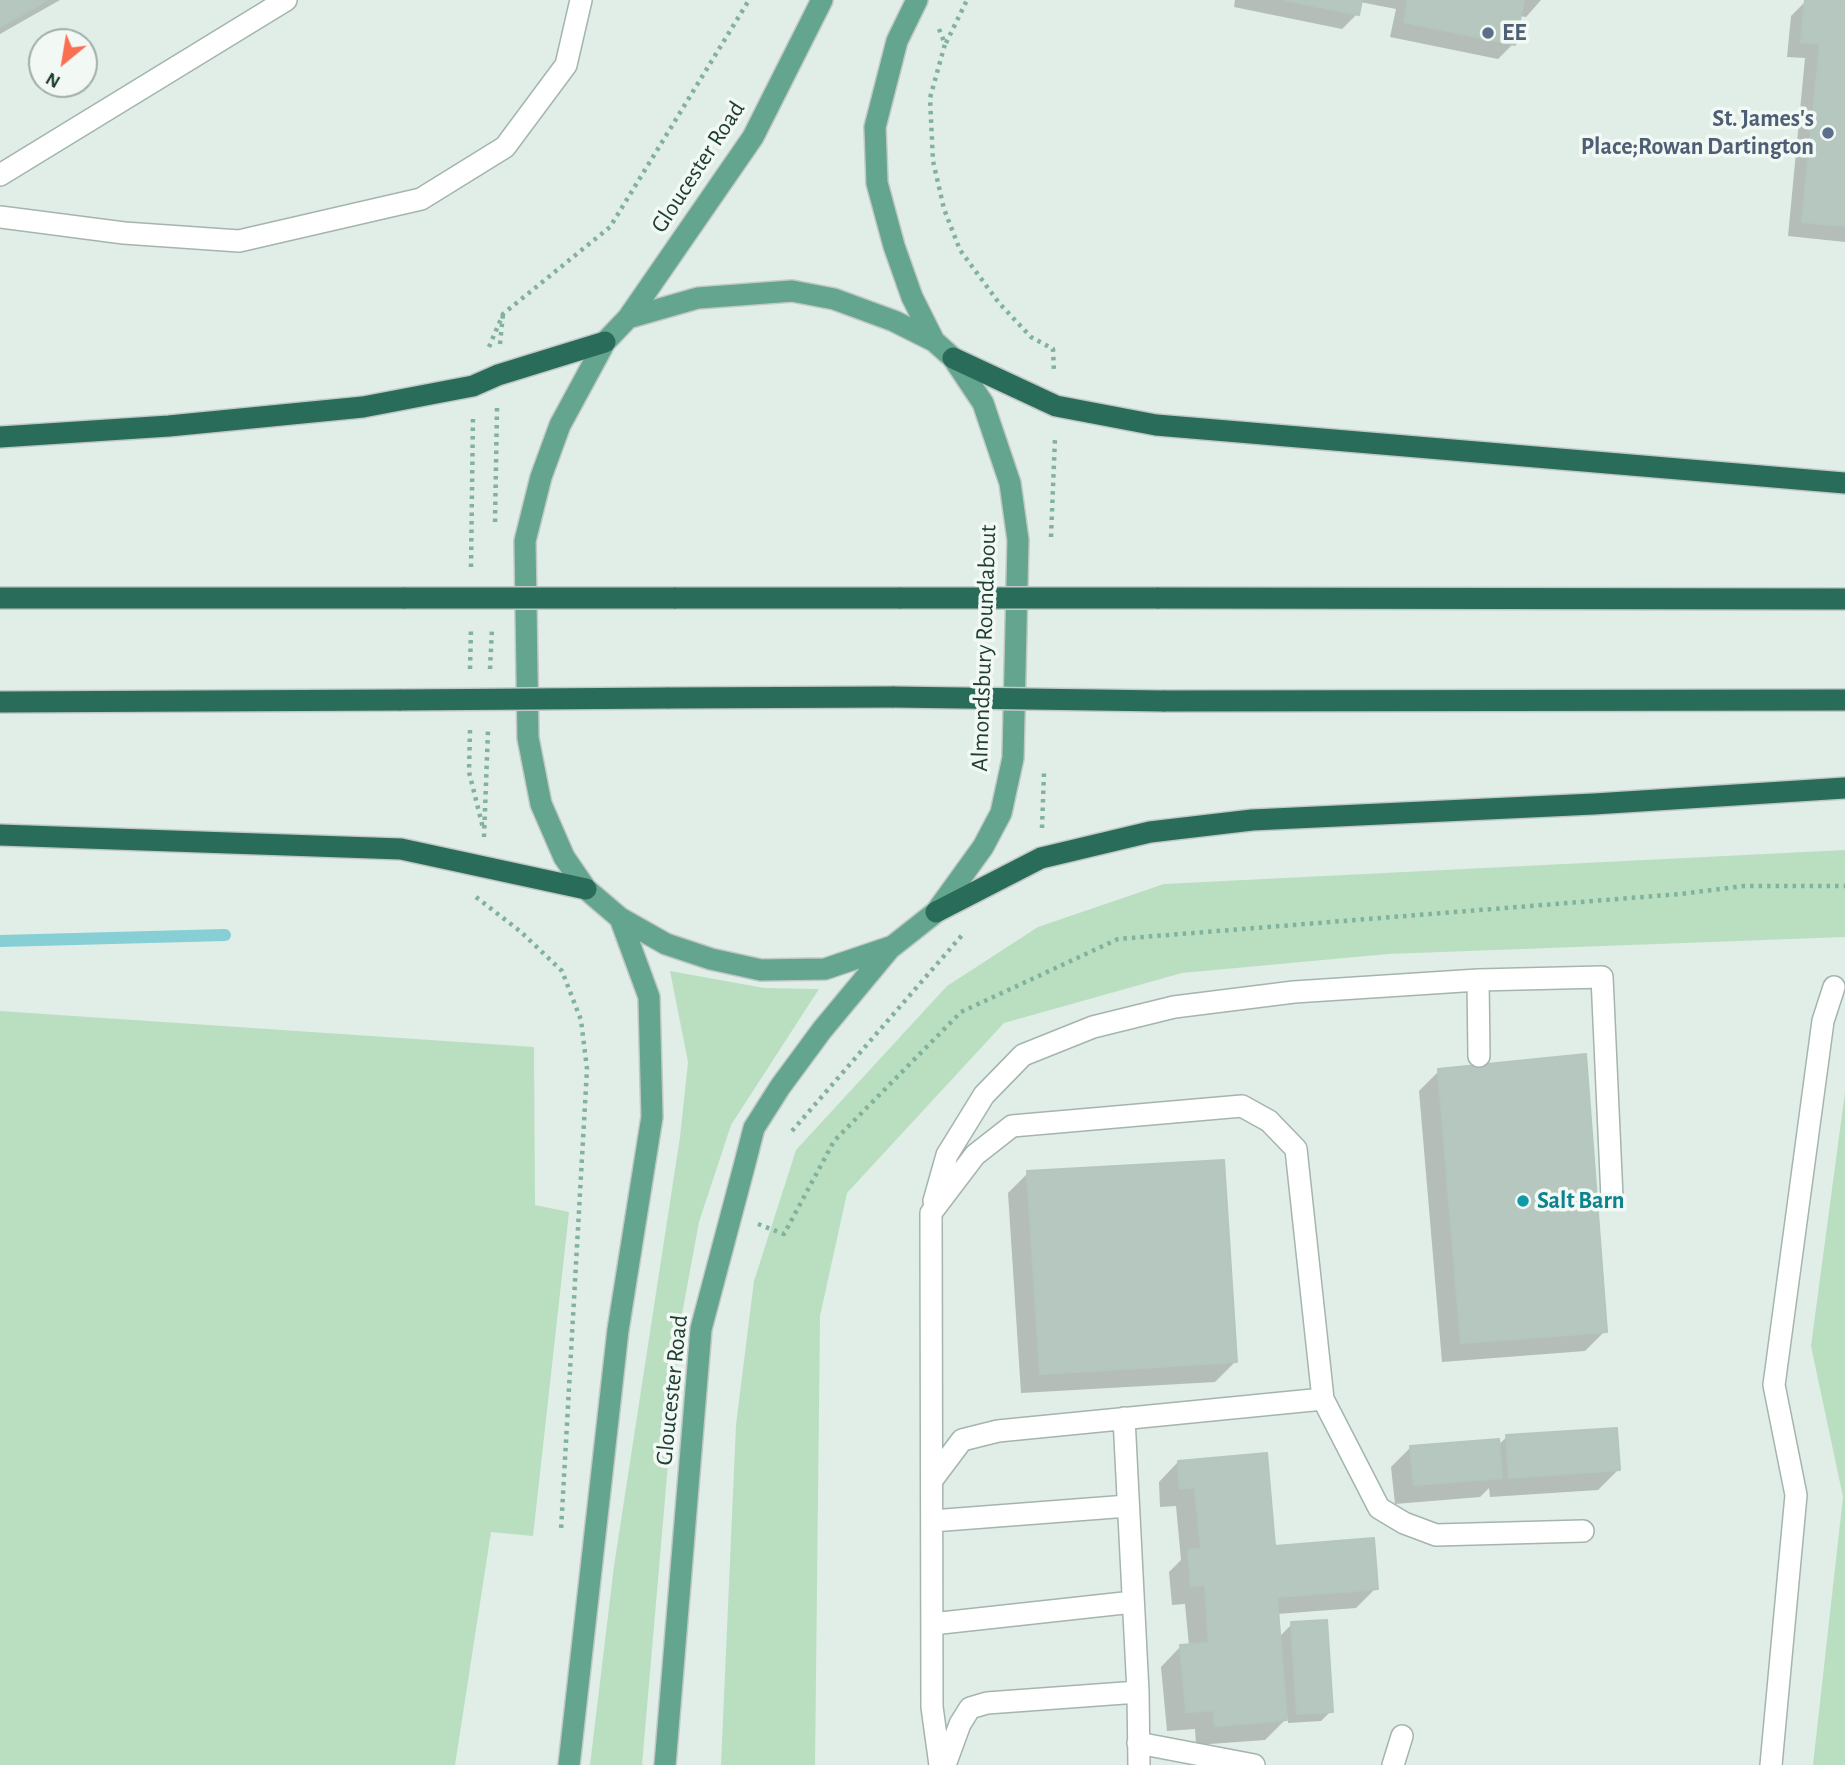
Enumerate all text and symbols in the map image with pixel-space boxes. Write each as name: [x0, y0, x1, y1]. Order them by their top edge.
place label: EE: [1502, 19, 1526, 47]
marker: EE: [1480, 25, 1496, 41]
north arrow: [28, 28, 98, 98]
text: N: [43, 68, 64, 91]
street label: Gloucester Road: [645, 96, 751, 238]
place label: St. James's Place;Rowan Dartington: [1581, 105, 1814, 161]
marker: St. James's Place;Rowan Dartington: [1820, 125, 1836, 141]
street label: Almondsbury Roundabout: [965, 524, 1003, 772]
place label: Salt Barn: [1537, 1187, 1625, 1215]
marker: Salt Barn: [1515, 1193, 1531, 1209]
street label: Gloucester Road: [650, 1313, 694, 1467]

